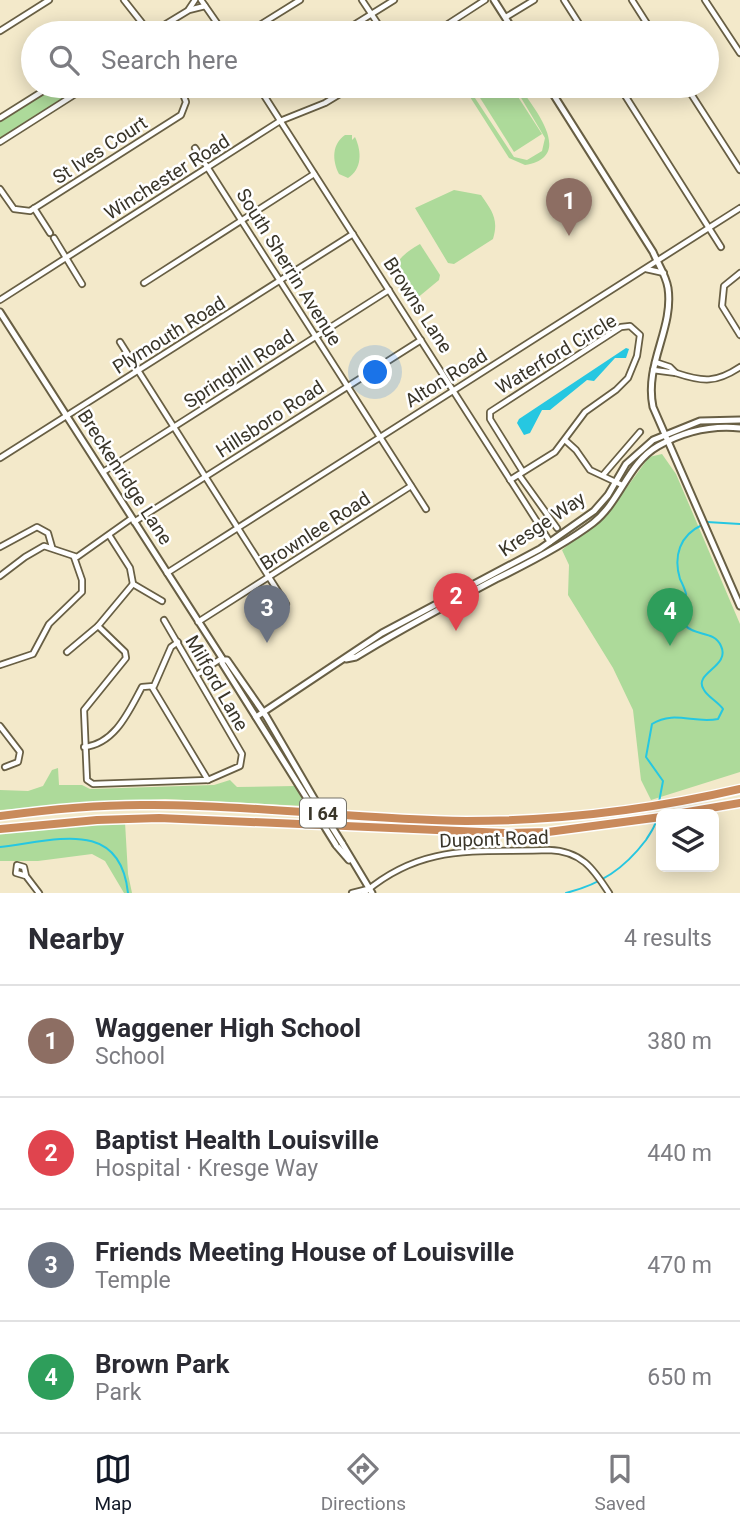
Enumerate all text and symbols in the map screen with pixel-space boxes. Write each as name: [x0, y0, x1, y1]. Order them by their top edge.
search box: [21, 21, 719, 98]
icon: search: [45, 41, 83, 79]
text: Search here: [101, 45, 238, 75]
street label: St Ives Court: [49, 111, 151, 189]
street label: Winchester Road: [100, 129, 234, 225]
pin: 1: [546, 178, 592, 236]
street label: South Sherrin Avenue: [231, 184, 347, 350]
street label: Browns Lane: [379, 253, 457, 357]
street label: Plymouth Road: [108, 291, 230, 379]
street label: Waterford Circle: [491, 309, 621, 399]
street label: Springhill Road: [180, 325, 298, 413]
street label: Alton Road: [401, 344, 491, 412]
your location: [358, 355, 392, 389]
street label: Hillsboro Road: [212, 376, 328, 462]
street label: Breckenridge Lane: [73, 405, 177, 549]
street label: Brownlee Road: [256, 487, 374, 575]
street label: Kresge Way: [494, 487, 590, 561]
pin: 2: [433, 573, 479, 631]
pin: 3: [244, 585, 290, 643]
pin: 4: [647, 588, 693, 646]
street label: Milford Lane: [181, 631, 253, 735]
road number: I 64: [300, 798, 346, 828]
map controls: [656, 809, 719, 872]
button: layers: [656, 809, 719, 872]
street label: Dupont Road: [439, 826, 549, 852]
text: Nearby: [28, 921, 124, 956]
text: 4 results: [624, 925, 712, 952]
text: Waggener High School: [95, 1013, 361, 1043]
text: 1: [44, 1028, 58, 1055]
text: 380 m: [647, 1028, 712, 1055]
text: School: [95, 1043, 165, 1070]
text: Baptist Health Louisville: [95, 1125, 379, 1155]
text: 2: [44, 1140, 58, 1167]
text: 440 m: [647, 1140, 712, 1167]
text: Hospital · Kresge Way: [95, 1155, 318, 1182]
text: Friends Meeting House of Louisville: [95, 1237, 514, 1267]
text: 3: [44, 1252, 58, 1279]
text: 470 m: [647, 1252, 712, 1279]
text: Temple: [95, 1267, 171, 1294]
text: Brown Park: [95, 1349, 229, 1379]
text: 4: [44, 1364, 58, 1391]
text: 650 m: [647, 1364, 712, 1391]
text: Park: [95, 1379, 141, 1406]
tab: Map: [94, 1450, 132, 1515]
tab: Directions: [321, 1450, 406, 1515]
tab: Saved: [594, 1450, 646, 1515]

